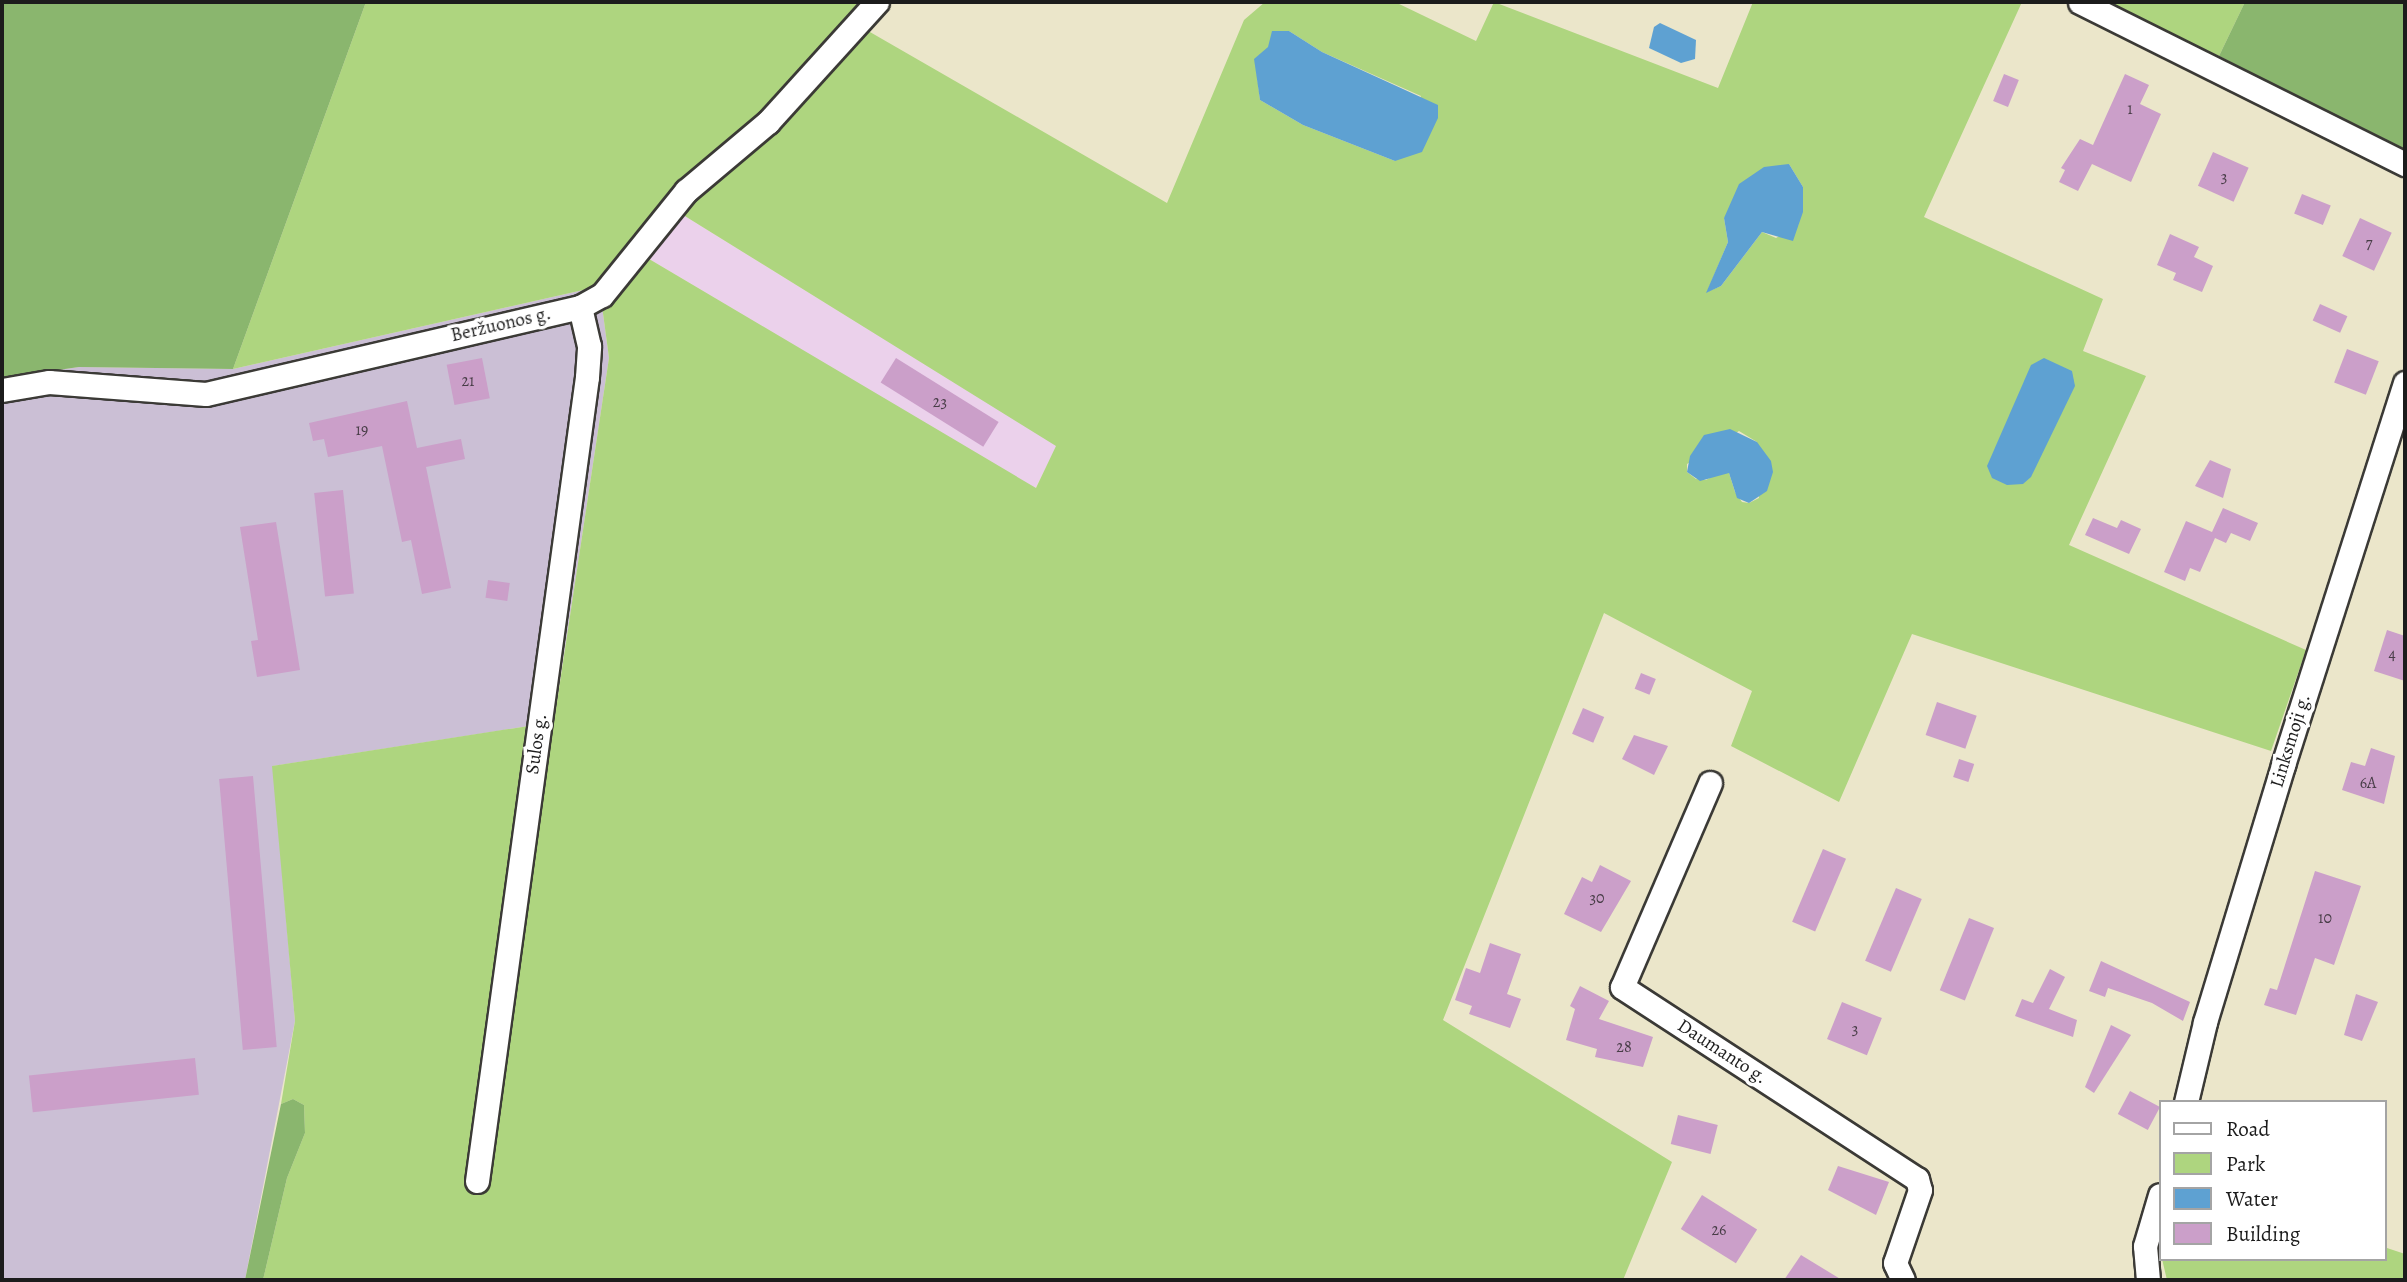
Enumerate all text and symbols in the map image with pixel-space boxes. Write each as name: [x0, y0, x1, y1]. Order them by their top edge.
house number: 1: [2127, 99, 2133, 119]
house number: 3: [2221, 167, 2227, 187]
house number: 7: [2366, 233, 2372, 253]
street label: Beržuonos g.: [449, 302, 553, 348]
house number: 21: [461, 371, 475, 391]
house number: 23: [933, 392, 947, 412]
house number: 19: [356, 420, 368, 440]
house number: 4: [2388, 644, 2396, 664]
street label: Linksmoji g.: [2266, 691, 2316, 791]
street label: Sulos g.: [521, 712, 553, 776]
house number: 6A: [2360, 773, 2376, 793]
house number: 30: [1589, 888, 1605, 908]
house number: 10: [2318, 908, 2332, 928]
street label: Daumanto g.: [1673, 1015, 1771, 1089]
house number: 3: [1852, 1019, 1858, 1039]
house number: 28: [1616, 1037, 1632, 1057]
legend: [2158, 1100, 2386, 1261]
text: Road: [2226, 1115, 2270, 1143]
text: Park: [2226, 1150, 2265, 1178]
text: Water: [2226, 1185, 2278, 1213]
house number: 26: [1712, 1220, 1726, 1240]
text: Building: [2226, 1220, 2300, 1248]

